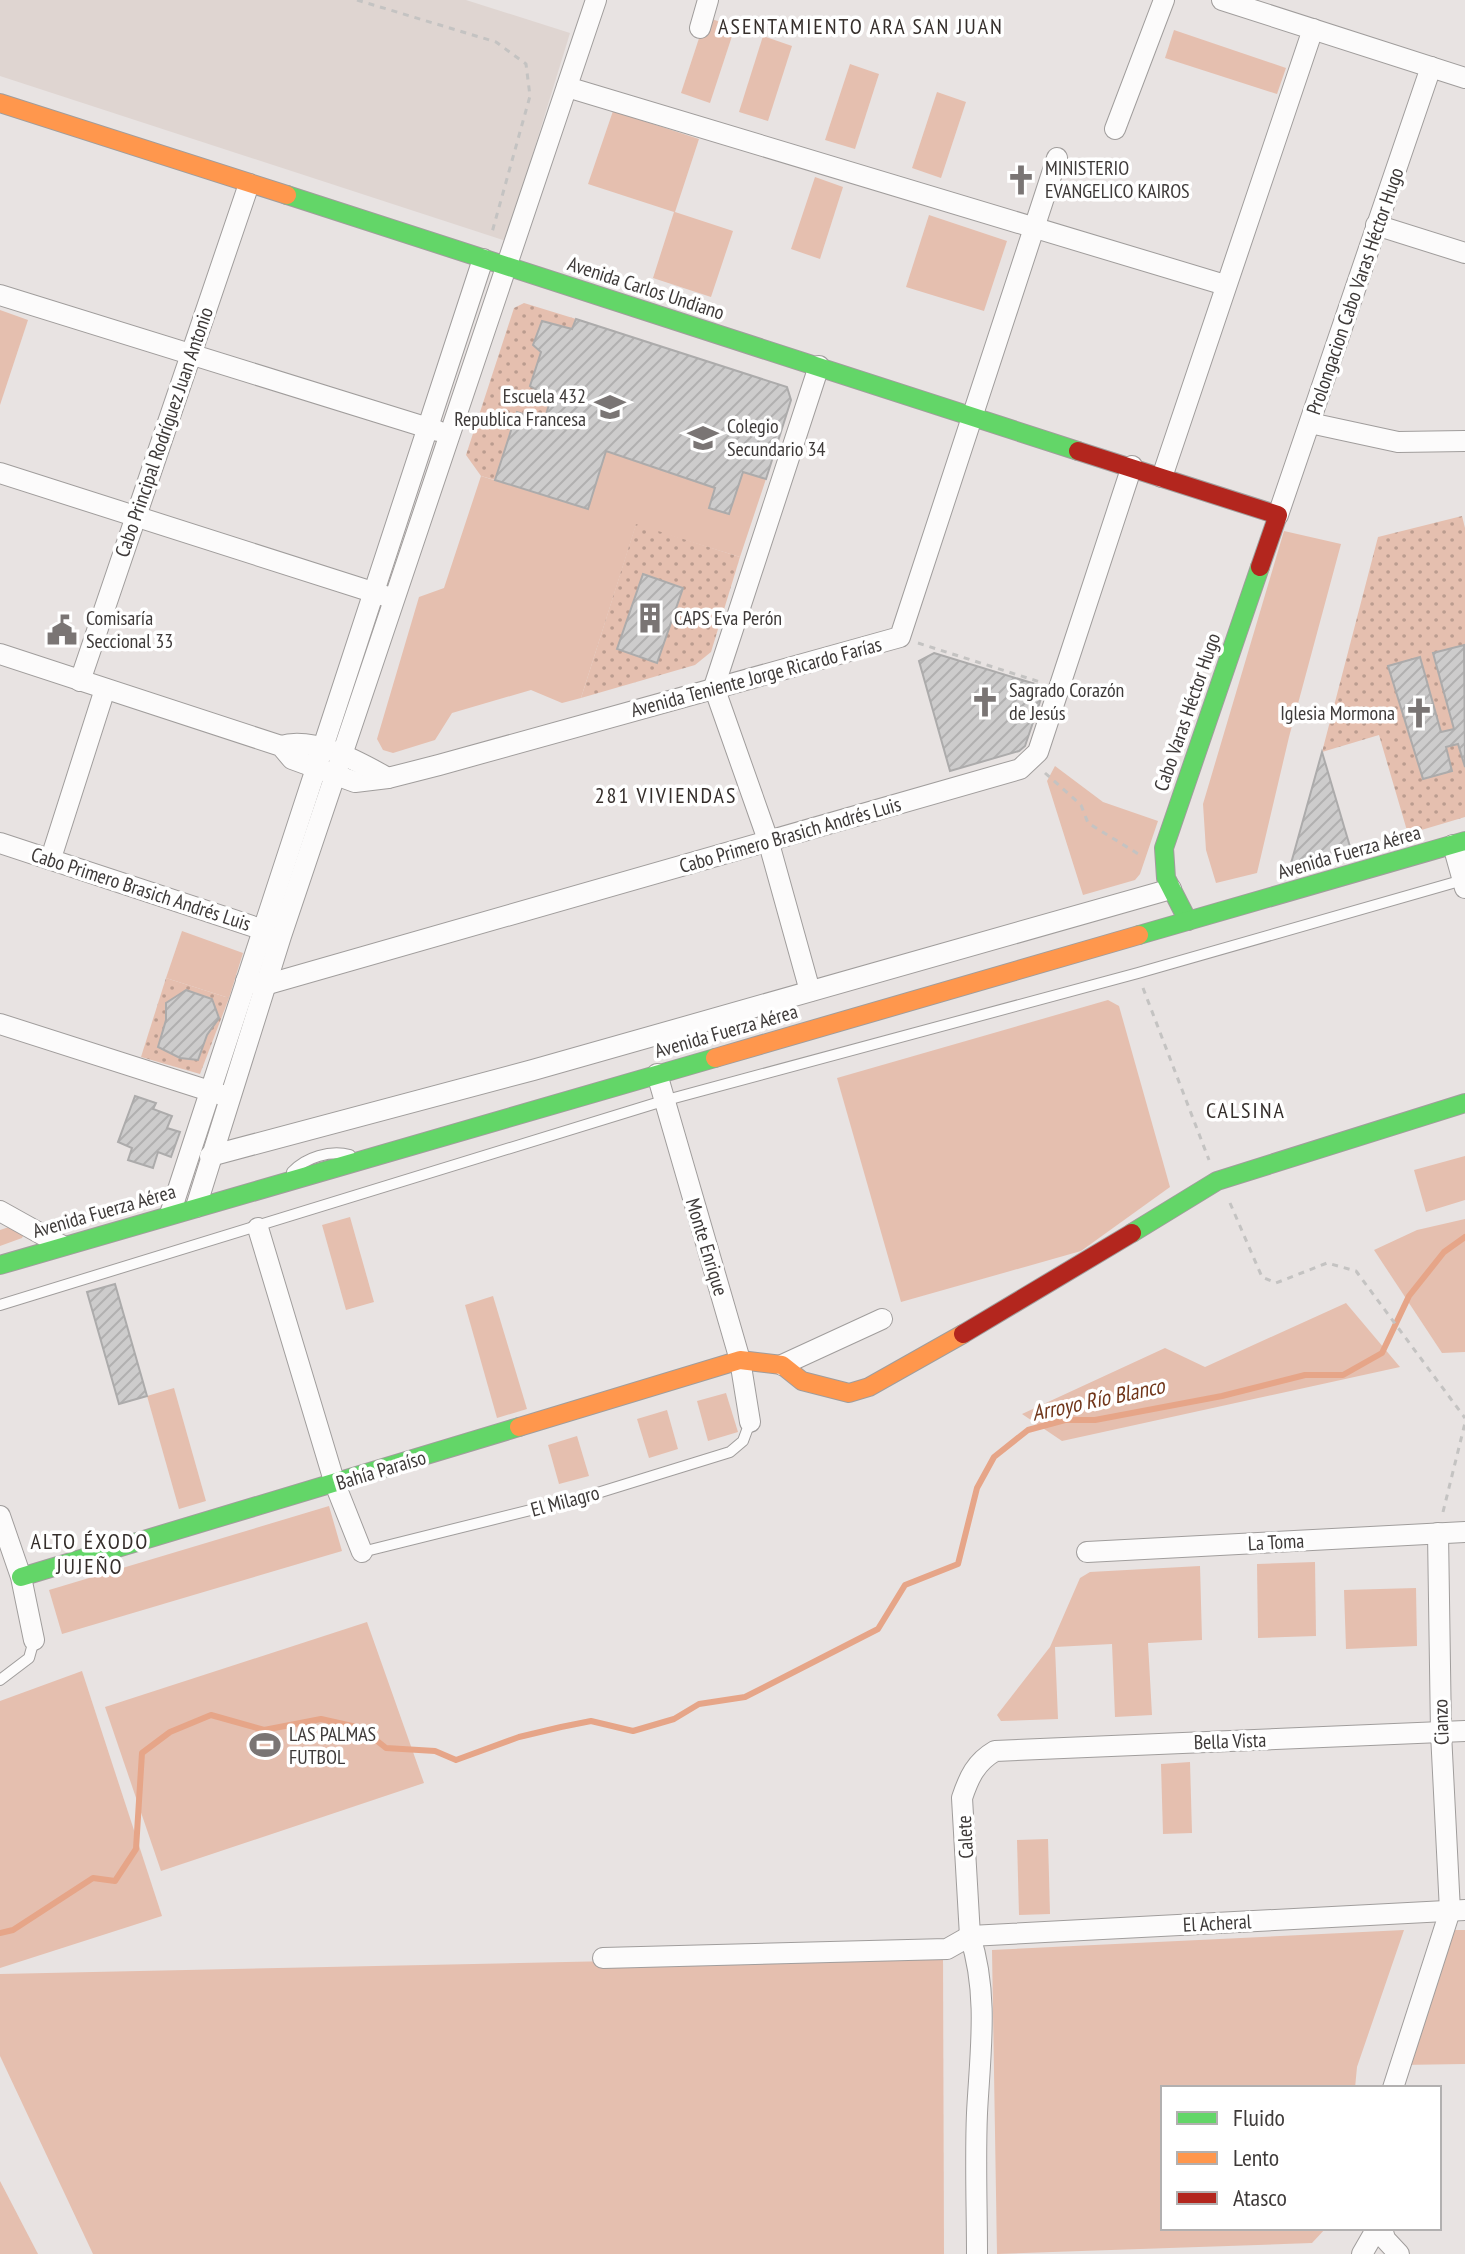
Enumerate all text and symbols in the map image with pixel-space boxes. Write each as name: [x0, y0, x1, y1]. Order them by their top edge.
district label: ASENTAMIENTO ARA SAN JUAN: [718, 12, 1004, 40]
place label: MINISTERIO EVANGELICO KAIROS: [1045, 155, 1190, 204]
church icon: MINISTERIO EVANGELICO KAIROS: [1004, 163, 1038, 197]
street label: Prolongacion Cabo Varas Héctor Hugo: [1300, 164, 1410, 418]
street label: Avenida Carlos Undiano: [564, 250, 728, 326]
street label: Cabo Principal Rodríguez Juan Antonio: [109, 303, 219, 561]
place label: Escuela 432 Republica Francesa: [454, 383, 586, 432]
school or university icon: Escuela 432 Republica Francesa: [593, 390, 627, 424]
place label: Colegio Secundario 34: [727, 413, 826, 462]
school or university icon: Colegio Secundario 34: [686, 421, 720, 455]
building icon: CAPS Eva Perón: [633, 601, 667, 635]
place label: Comisaría Seccional 33: [86, 605, 173, 654]
place label: CAPS Eva Perón: [674, 605, 782, 631]
public building icon: Comisaría Seccional 33: [45, 613, 79, 647]
street label: Cabo Varas Héctor Hugo: [1148, 630, 1226, 794]
street label: Avenida Teniente Jorge Ricardo Farías: [628, 631, 884, 723]
place label: Sagrado Corazón de Jesús: [1009, 677, 1124, 726]
church icon: Sagrado Corazón de Jesús: [968, 685, 1002, 719]
church icon: Iglesia Mormona: [1402, 696, 1436, 730]
place label: Iglesia Mormona: [1280, 700, 1395, 726]
district label: 281 VIVIENDAS: [595, 781, 737, 809]
street label: Cabo Primero Brasich Andrés Luis: [676, 791, 904, 879]
street label: Avenida Fuerza Aérea: [1274, 819, 1424, 885]
street label: Cabo Primero Brasich Andrés Luis: [28, 841, 254, 937]
street label: Avenida Fuerza Aérea: [651, 998, 801, 1064]
district label: CALSINA: [1206, 1096, 1286, 1124]
street label: Avenida Fuerza Aérea: [29, 1178, 179, 1244]
street label: Monte Enrique: [680, 1195, 734, 1299]
water label: Arroyo Río Blanco: [1029, 1371, 1168, 1427]
street label: Bahía Paraíso: [333, 1444, 429, 1496]
street label: El Milagro: [528, 1479, 602, 1523]
district label: ALTO ÉXODO JUJEÑO: [31, 1527, 149, 1580]
street label: La Toma: [1247, 1528, 1305, 1556]
street label: Cianzo: [1427, 1699, 1455, 1745]
place label: LAS PALMAS FUTBOL: [289, 1721, 376, 1770]
street label: Bella Vista: [1193, 1727, 1267, 1755]
sports icon: LAS PALMAS FUTBOL: [248, 1728, 282, 1762]
street label: Calete: [951, 1815, 979, 1859]
street label: El Acheral: [1182, 1908, 1252, 1938]
legend: [1161, 2086, 1441, 2230]
text: Fluido: [1233, 2102, 1285, 2133]
text: Lento: [1233, 2142, 1279, 2173]
text: Atasco: [1233, 2182, 1287, 2213]

